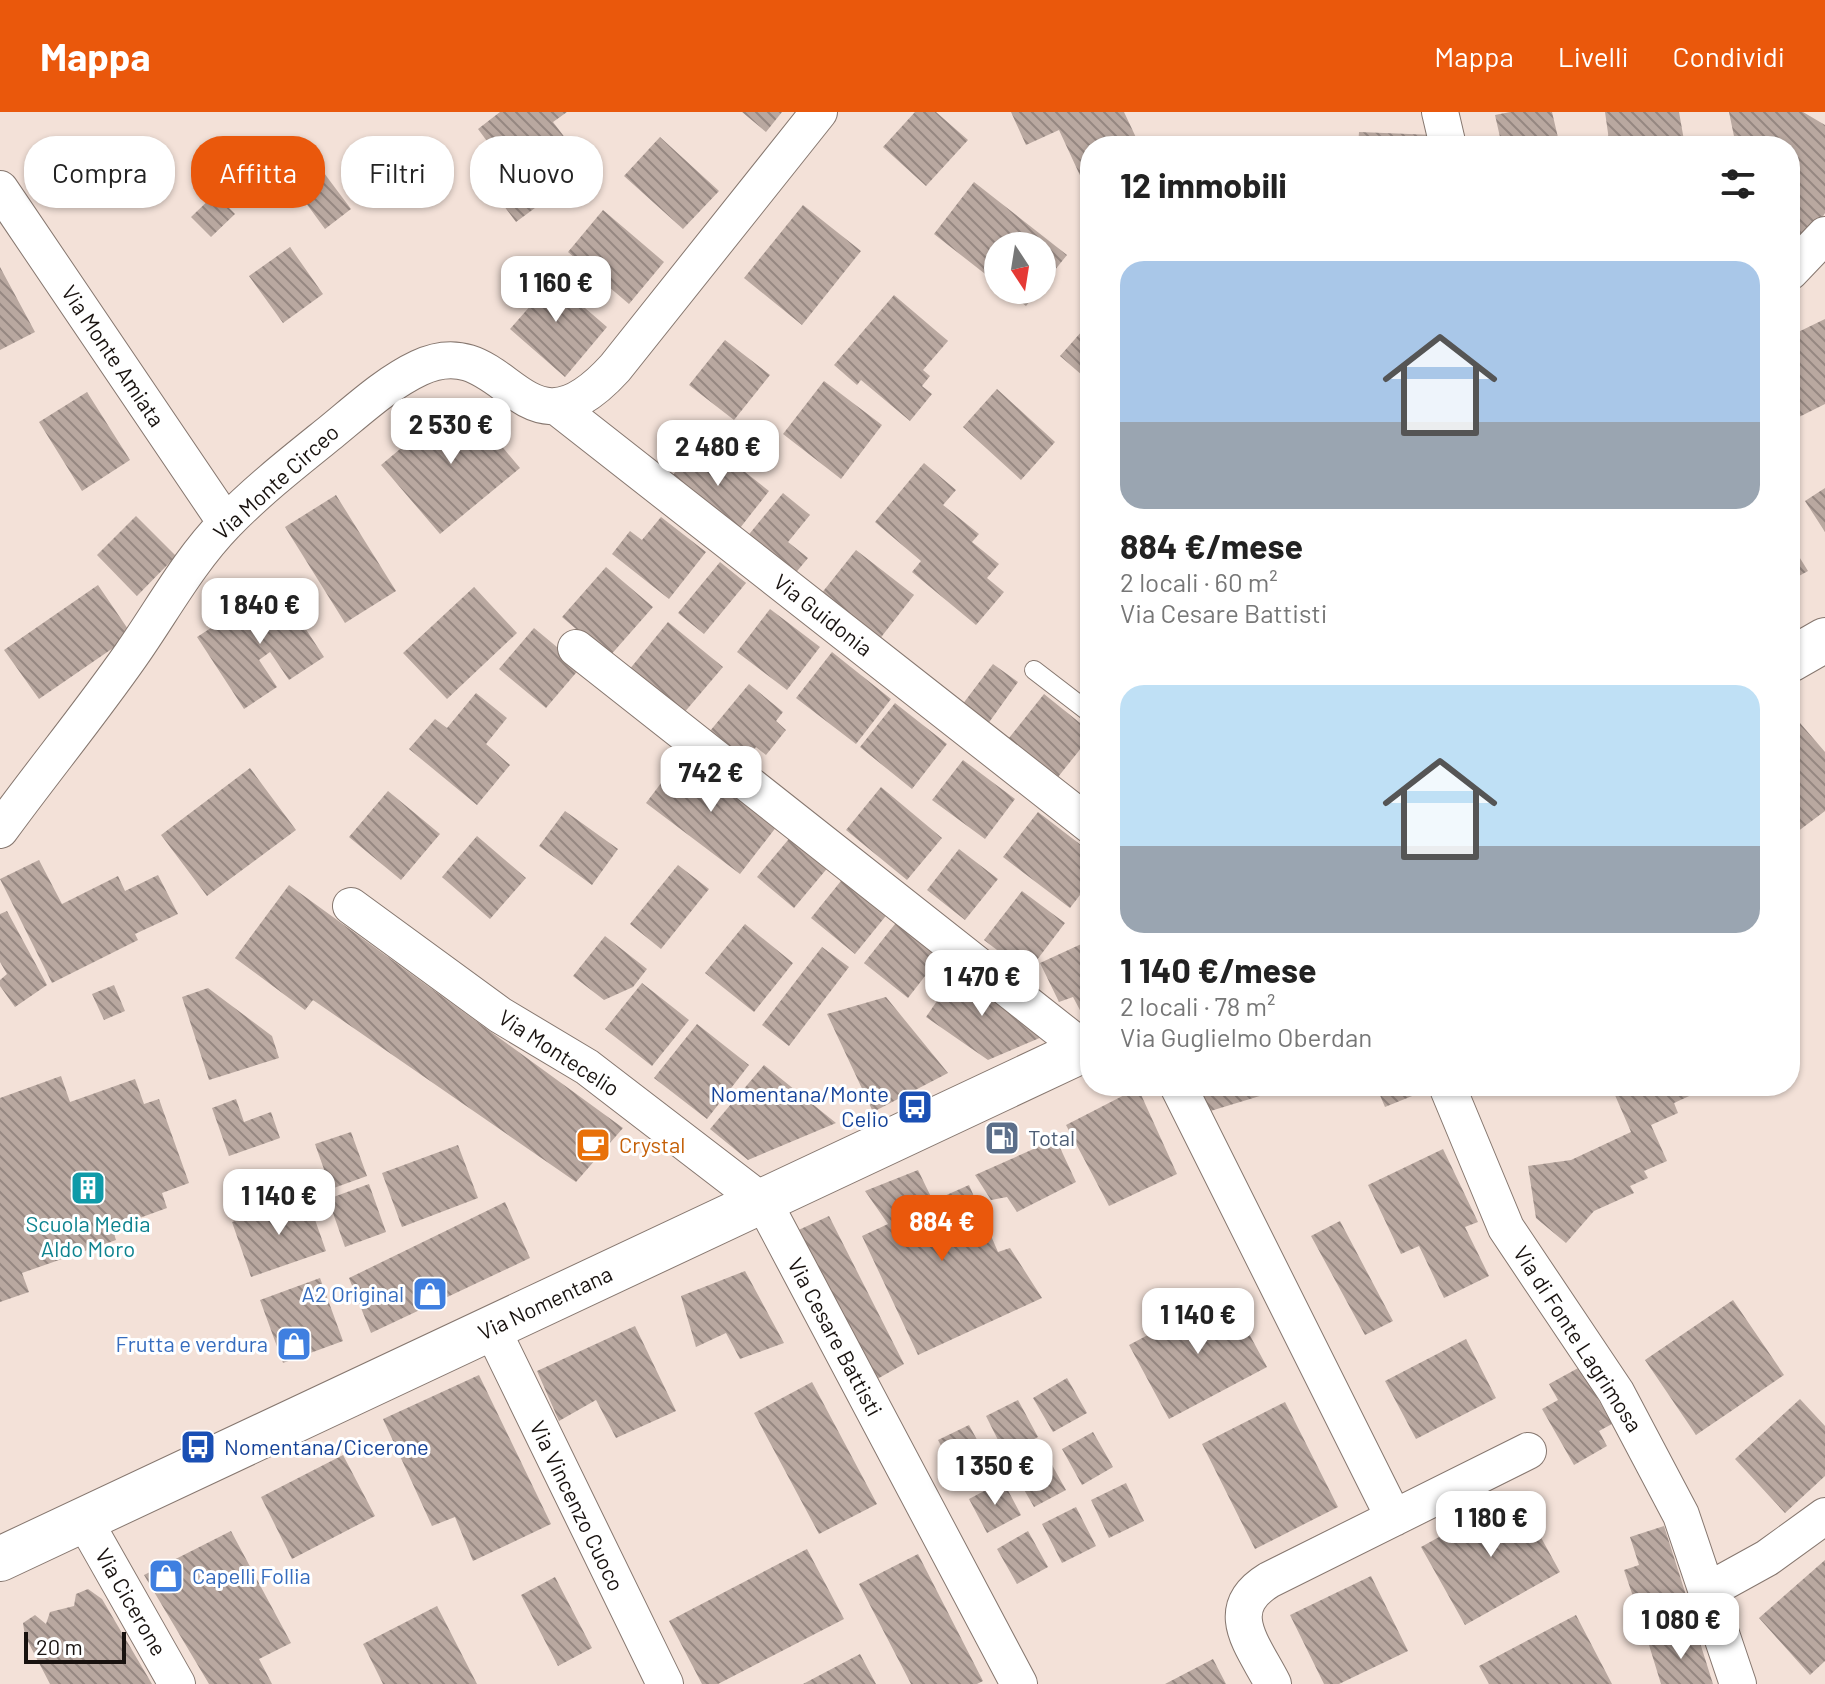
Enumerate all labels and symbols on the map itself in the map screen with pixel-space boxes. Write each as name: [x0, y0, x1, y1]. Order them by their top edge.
north arrow: [984, 232, 1056, 304]
pin: 1 160 €: [482, 256, 630, 324]
street label: Via Monte Amiata: [57, 280, 171, 431]
pin: 2 530 €: [377, 398, 525, 466]
street label: Via Monte Circeo: [207, 418, 343, 544]
pin: 2 480 €: [644, 420, 792, 488]
street label: Via Guidonia: [769, 568, 878, 661]
pin: 1 840 €: [186, 578, 334, 646]
pin: 742 €: [655, 746, 767, 814]
pin: 1 470 €: [908, 950, 1056, 1018]
street label: Via Montecelio: [494, 1003, 625, 1101]
place label: Nomentana/Monte Celio: [710, 1080, 889, 1131]
bus stop icon: Nomentana/Monte Celio: [896, 1088, 934, 1126]
fuel station icon: Total: [983, 1119, 1021, 1157]
place label: Total: [1028, 1124, 1075, 1150]
cafe icon: Crystal: [574, 1126, 612, 1164]
place label: Crystal: [619, 1131, 685, 1157]
building icon: Scuola Media Aldo Moro: [69, 1169, 107, 1207]
pin: 1 140 €: [205, 1169, 353, 1237]
pin: 884 €: [886, 1195, 998, 1263]
place label: Scuola Media Aldo Moro: [25, 1210, 151, 1261]
street label: Via di Fonte Lagrimosa: [1509, 1241, 1649, 1436]
street label: Via Cesare Battisti: [783, 1253, 889, 1420]
street label: Via Nomentana: [473, 1260, 616, 1345]
shop icon: A2 Original: [411, 1275, 449, 1313]
place label: A2 Original: [302, 1280, 404, 1306]
pin: 1 140 €: [1124, 1288, 1272, 1356]
shop icon: Frutta e verdura: [275, 1325, 313, 1363]
place label: Frutta e verdura: [115, 1330, 268, 1356]
street label: Via Vincenzo Cuoco: [525, 1416, 630, 1595]
bus stop icon: Nomentana/Cicerone: [179, 1428, 217, 1466]
place label: Nomentana/Cicerone: [224, 1433, 429, 1459]
pin: 1 350 €: [921, 1439, 1069, 1507]
pin: 1 180 €: [1417, 1491, 1565, 1559]
street label: Via Cicerone: [91, 1543, 173, 1660]
shop icon: Capelli Follia: [147, 1557, 185, 1595]
place label: Capelli Follia: [192, 1562, 311, 1588]
pin: 1 080 €: [1607, 1593, 1755, 1661]
scale bar: [24, 1628, 126, 1664]

